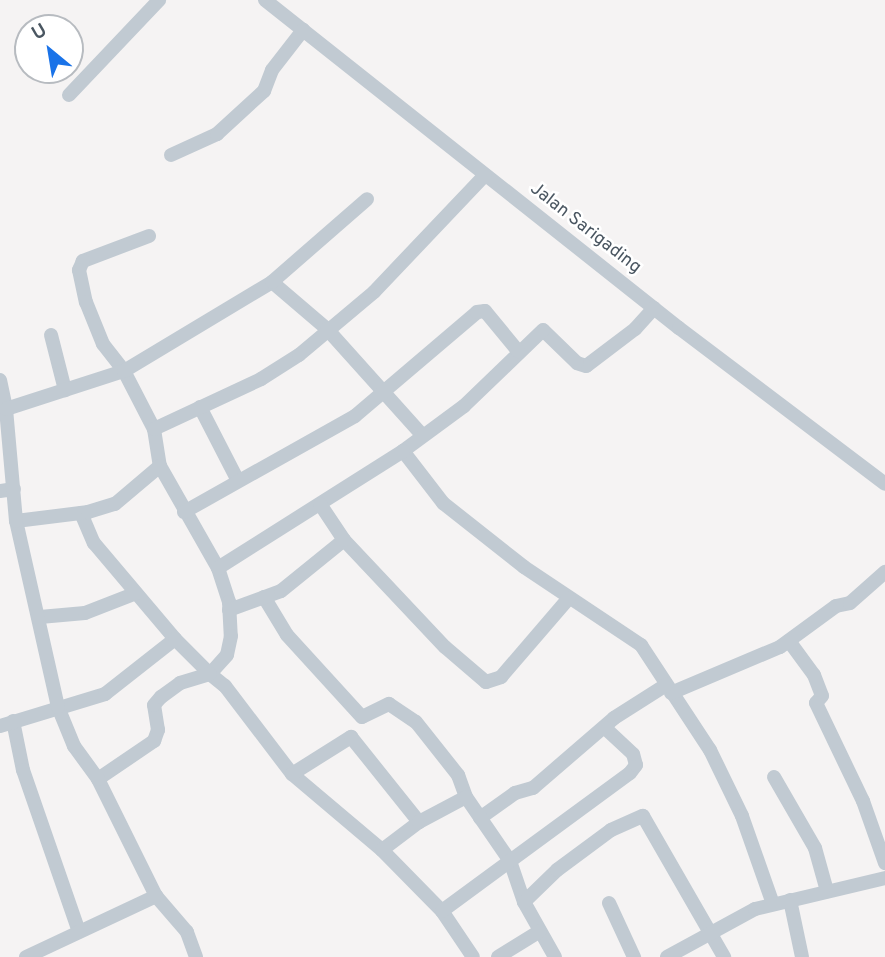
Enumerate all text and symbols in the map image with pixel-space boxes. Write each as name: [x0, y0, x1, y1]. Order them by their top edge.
north arrow: [14, 14, 84, 84]
text: U: [28, 19, 51, 46]
street label: Jalan Sarigading: [525, 179, 645, 279]

